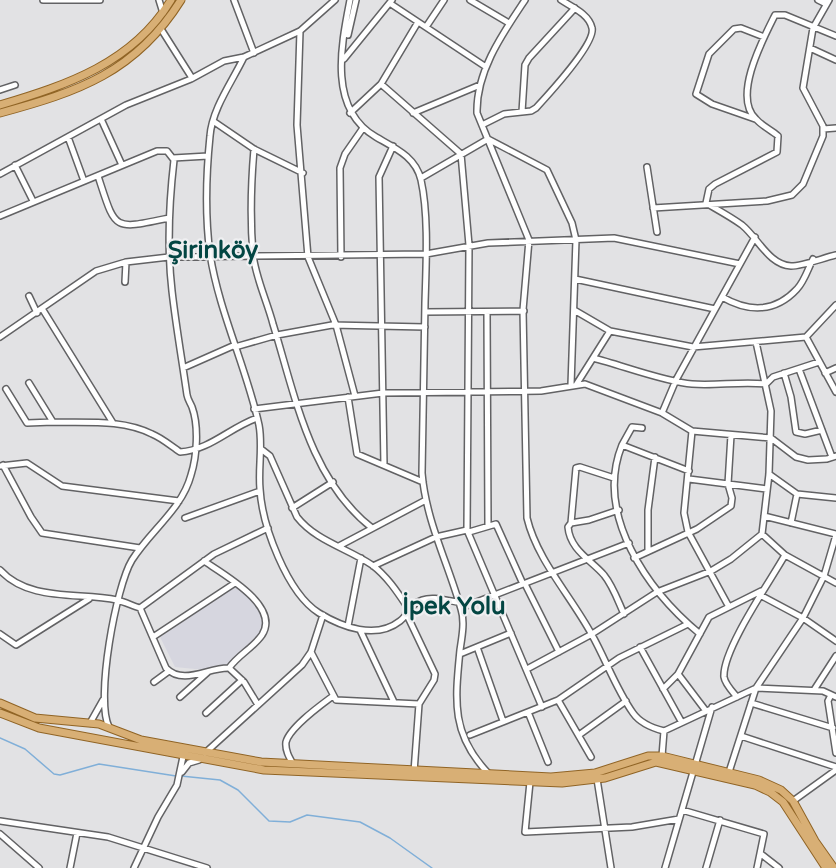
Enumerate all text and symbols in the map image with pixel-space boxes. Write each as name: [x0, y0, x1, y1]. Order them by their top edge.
district label: Şirinköy: [168, 236, 258, 265]
district label: İpek Yolu: [402, 592, 506, 621]

